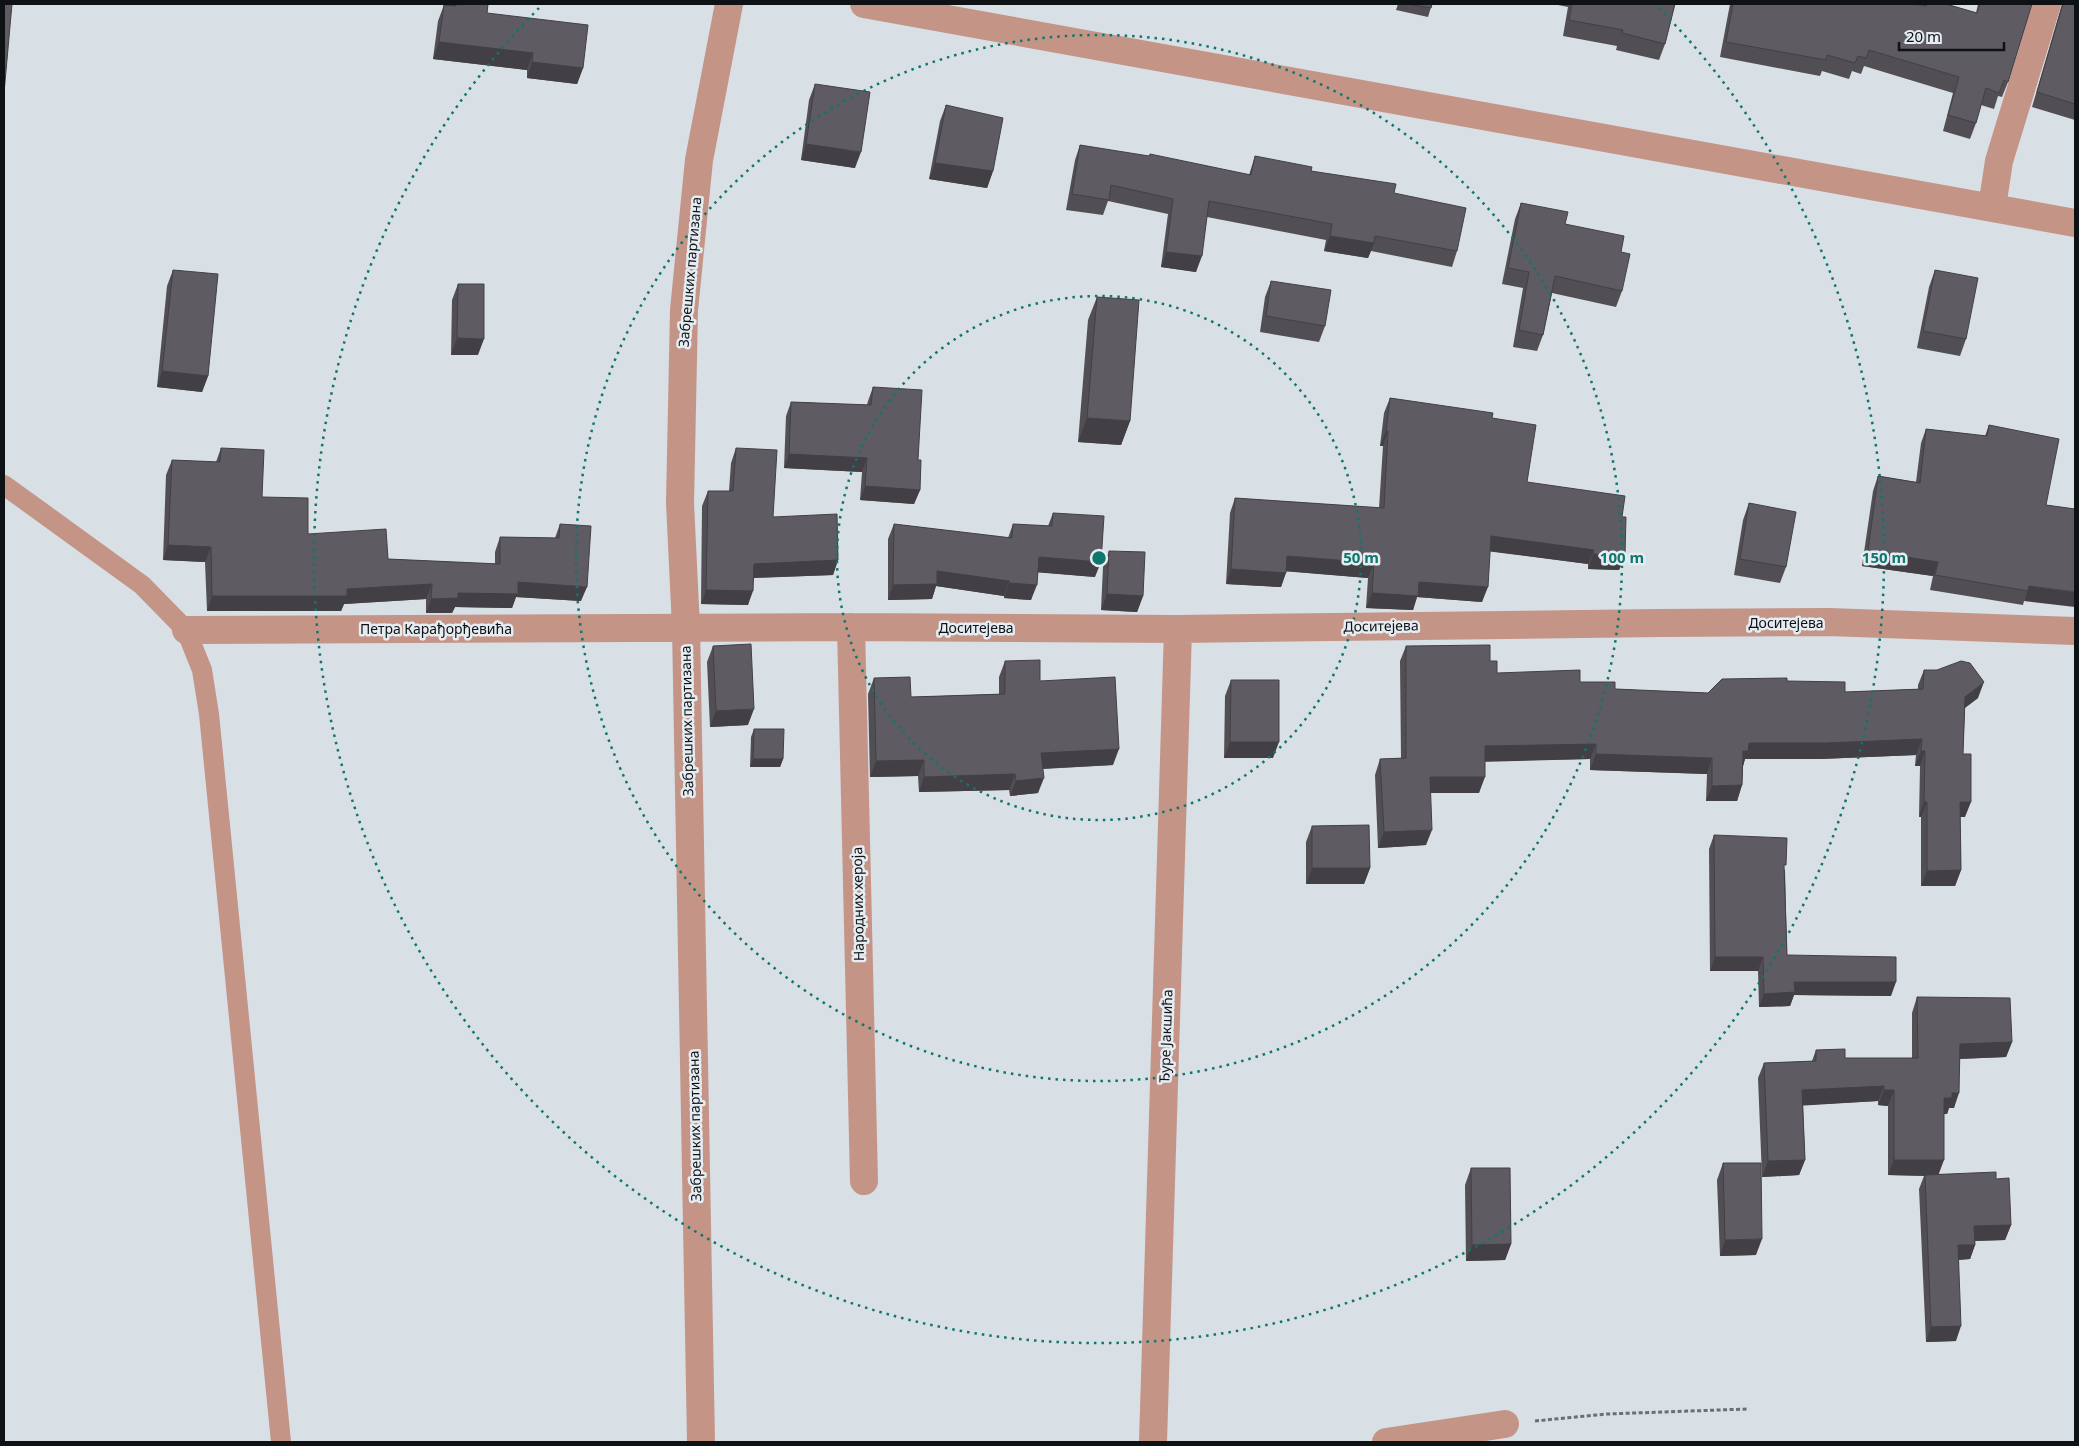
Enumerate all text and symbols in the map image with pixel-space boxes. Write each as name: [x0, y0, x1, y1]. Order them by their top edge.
scale bar: [1899, 20, 2004, 52]
text: 20 m: [1906, 26, 1941, 46]
street label: Забрешких партизана: [673, 196, 706, 348]
text: 50 m: [1343, 547, 1379, 567]
text: 100 m: [1600, 547, 1644, 567]
text: 150 m: [1862, 547, 1906, 567]
centre of rings: [1090, 549, 1108, 567]
street label: Доситејева: [1748, 613, 1824, 632]
street label: Доситејева: [1343, 615, 1419, 636]
street label: Доситејева: [938, 618, 1014, 637]
street label: Петра Карађорђевића: [360, 619, 512, 638]
street label: Забрешких партизана: [676, 645, 697, 797]
street label: Народних хероја: [847, 847, 868, 961]
street label: Ђуре Јакшића: [1154, 989, 1177, 1083]
street label: Забрешких партизана: [684, 1050, 705, 1202]

